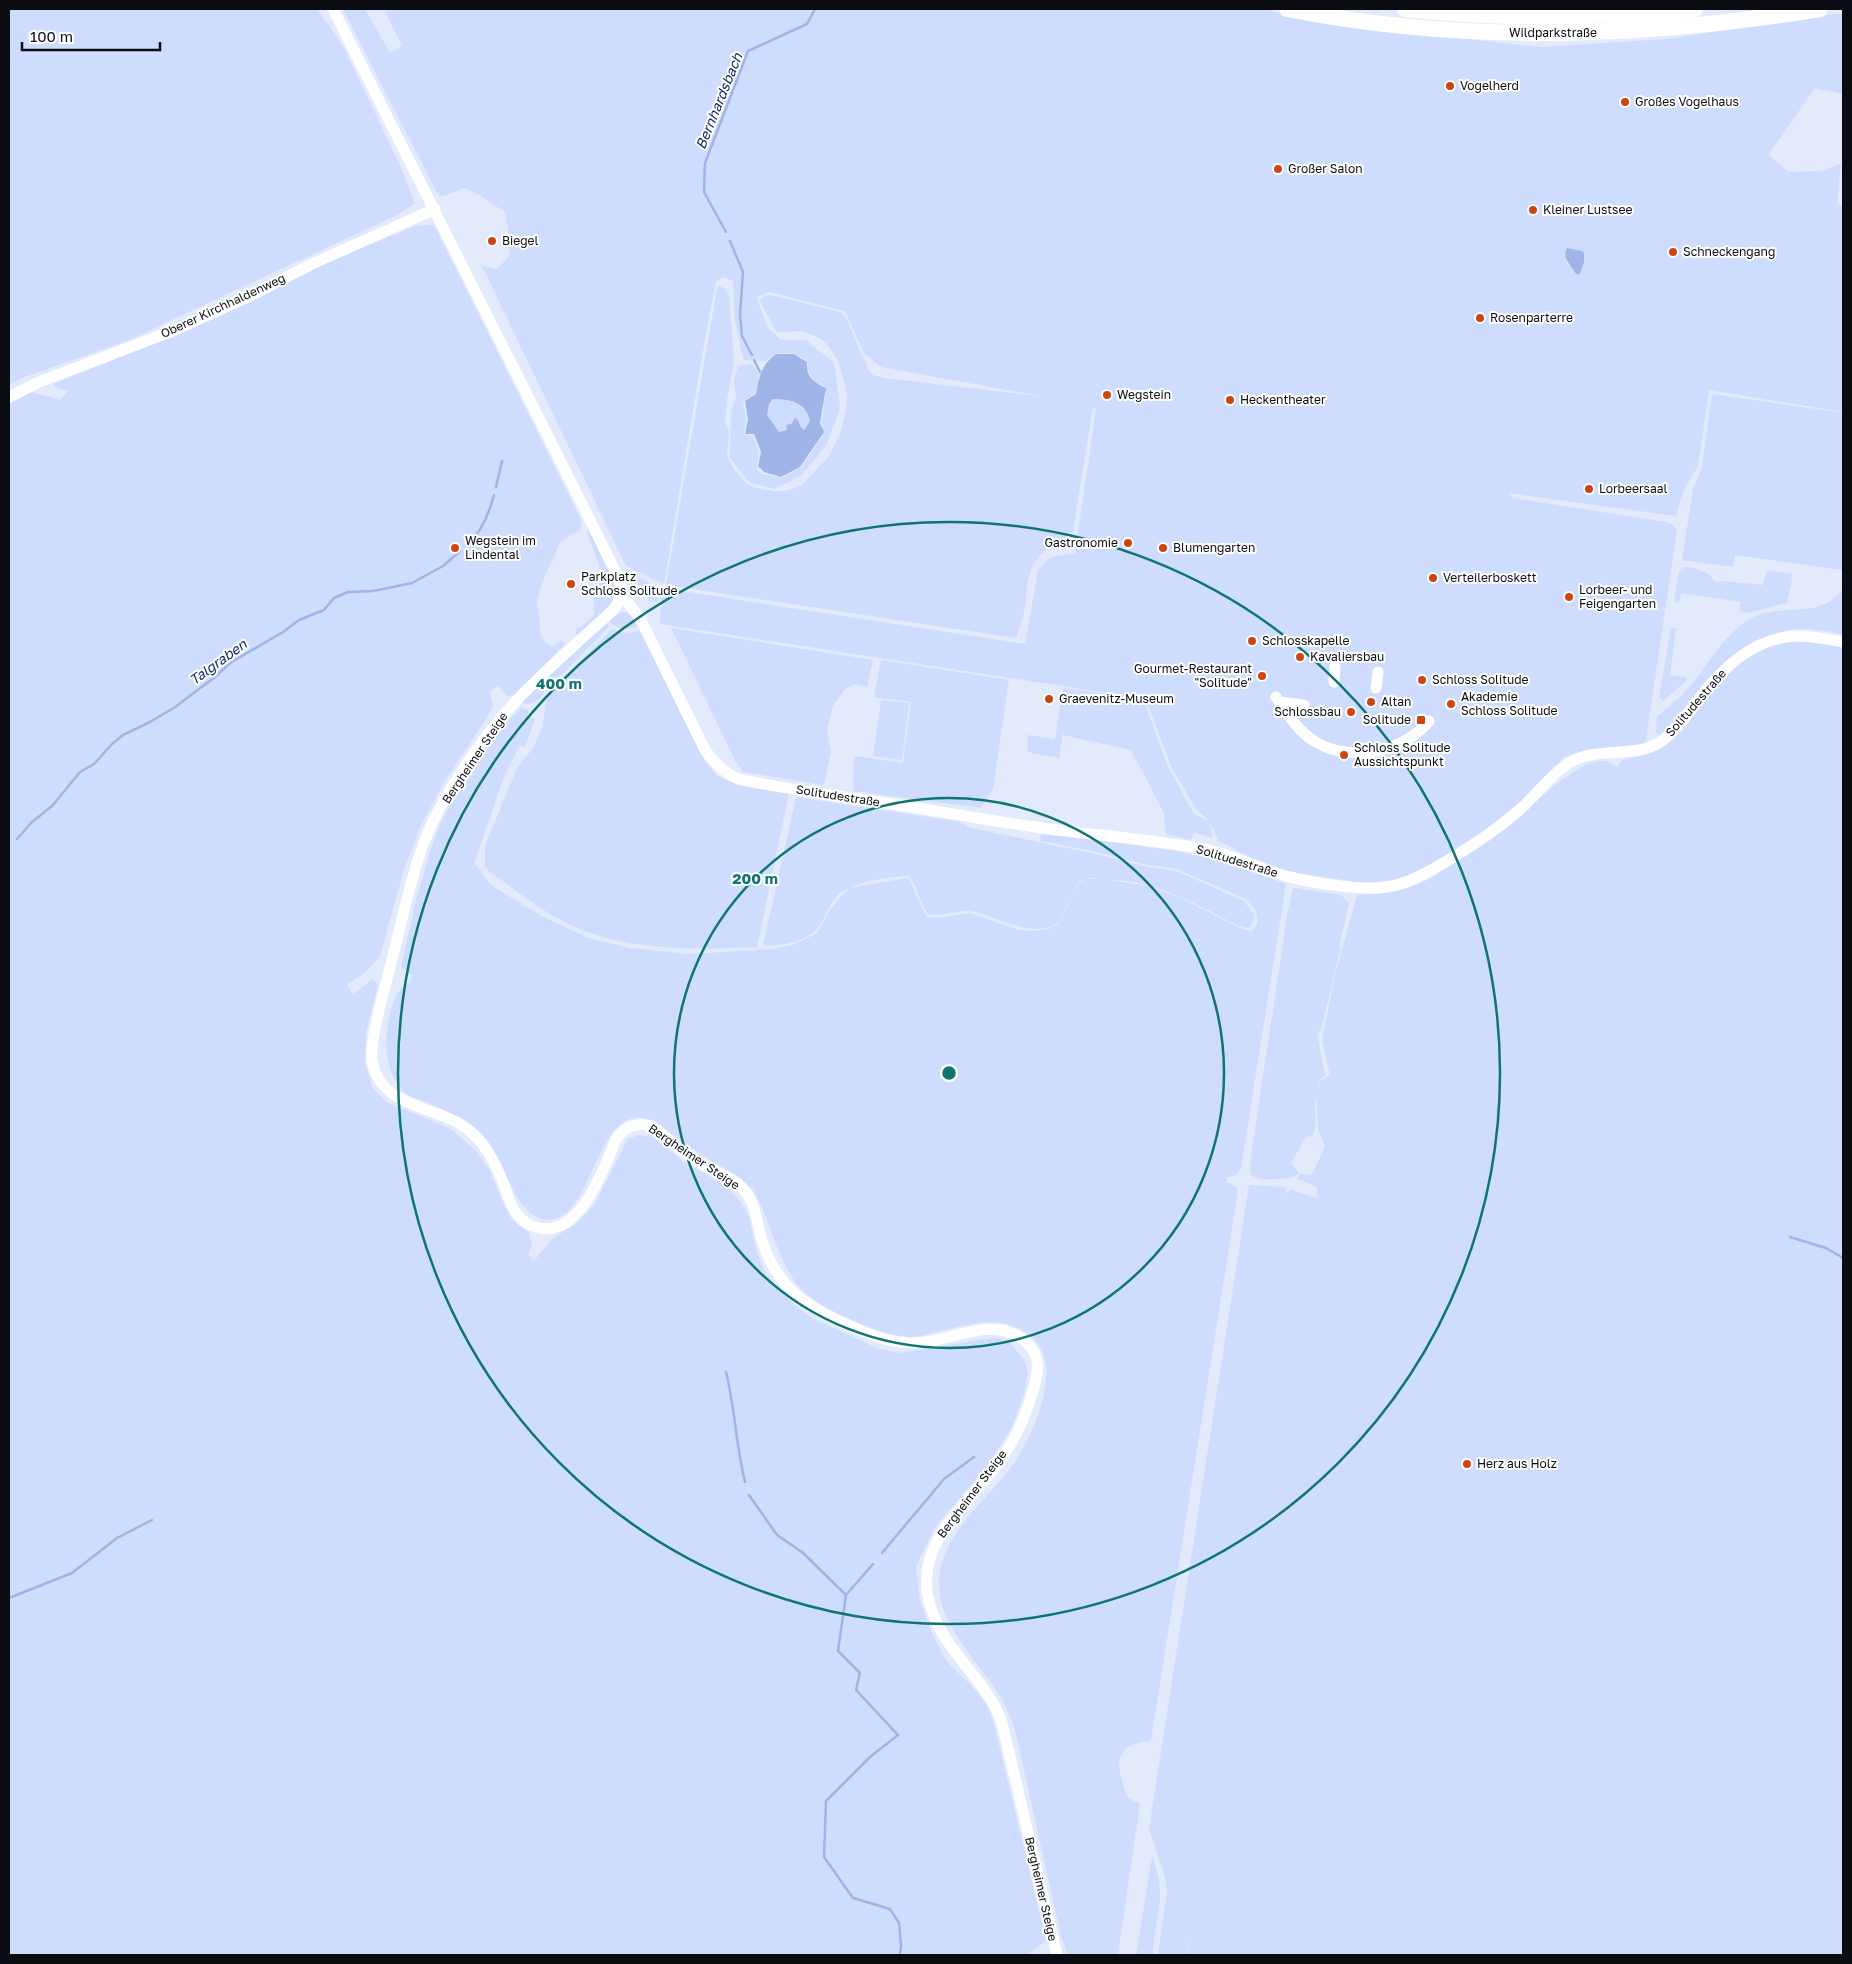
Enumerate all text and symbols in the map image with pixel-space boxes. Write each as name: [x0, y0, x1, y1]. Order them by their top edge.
scale bar: [22, 20, 160, 52]
street label: Wildparkstraße: [1509, 25, 1597, 40]
text: 100 m: [30, 27, 73, 45]
water label: Bernhardsbach: [692, 49, 746, 151]
place label: Vogelherd: [1460, 78, 1519, 93]
marker: Vogelherd: [1444, 80, 1456, 92]
place label: Großes Vogelhaus: [1635, 94, 1739, 109]
marker: Großes Vogelhaus: [1619, 96, 1631, 108]
place label: Großer Salon: [1288, 161, 1363, 176]
marker: Großer Salon: [1272, 163, 1284, 175]
place label: Kleiner Lustsee: [1543, 202, 1632, 217]
marker: Kleiner Lustsee: [1527, 204, 1539, 216]
place label: Biegel: [502, 233, 539, 248]
marker: Biegel: [486, 235, 498, 247]
place label: Schneckengang: [1683, 244, 1775, 259]
marker: Schneckengang: [1667, 246, 1679, 258]
street label: Oberer Kirchhaldenweg: [158, 270, 288, 341]
place label: Rosenparterre: [1490, 310, 1573, 325]
marker: Rosenparterre: [1474, 312, 1486, 324]
place label: Wegstein: [1117, 387, 1171, 402]
marker: Wegstein: [1101, 389, 1113, 401]
place label: Heckentheater: [1240, 392, 1326, 407]
marker: Heckentheater: [1224, 394, 1236, 406]
place label: Lorbeersaal: [1599, 481, 1668, 496]
marker: Lorbeersaal: [1583, 483, 1595, 495]
place label: Wegstein im Lindental: [465, 533, 536, 562]
place label: Gastronomie: [1044, 535, 1118, 550]
marker: Gastronomie: [1122, 537, 1134, 549]
place label: Blumengarten: [1173, 540, 1255, 555]
marker: Wegstein im Lindental: [449, 542, 461, 554]
marker: Blumengarten: [1157, 542, 1169, 554]
place label: Parkplatz Schloss Solitude: [581, 569, 678, 598]
place label: Verteilerboskett: [1443, 570, 1537, 585]
marker: Verteilerboskett: [1427, 572, 1439, 584]
marker: Parkplatz Schloss Solitude: [565, 578, 577, 590]
place label: Lorbeer- und Feigengarten: [1579, 582, 1656, 611]
marker: Lorbeer- und Feigengarten: [1563, 591, 1575, 603]
place label: Schlosskapelle: [1262, 633, 1350, 648]
water label: Talgraben: [186, 634, 251, 688]
marker: Schlosskapelle: [1246, 635, 1258, 647]
place label: Kavaliersbau: [1310, 649, 1384, 664]
marker: Kavaliersbau: [1294, 651, 1306, 663]
place label: Gourmet-Restaurant "Solitude": [1134, 661, 1252, 690]
street label: Solitudestraße: [1662, 666, 1729, 740]
marker: Gourmet-Restaurant "Solitude": [1256, 670, 1268, 682]
place label: Schloss Solitude: [1432, 672, 1529, 687]
text: 400 m: [536, 674, 582, 692]
marker: Schloss Solitude: [1416, 674, 1428, 686]
place label: Akademie Schloss Solitude: [1461, 689, 1558, 718]
place label: Graevenitz-Museum: [1059, 691, 1174, 706]
marker: Graevenitz-Museum: [1043, 693, 1055, 705]
place label: Altan: [1381, 694, 1411, 709]
marker: Altan: [1365, 696, 1377, 708]
marker: Akademie Schloss Solitude: [1445, 698, 1457, 710]
place label: Schlossbau: [1274, 704, 1341, 719]
marker: Schlossbau: [1345, 706, 1357, 718]
street label: Bergheimer Steige: [439, 709, 511, 806]
place label: Solitude: [1363, 712, 1411, 727]
marker: Solitude: [1415, 714, 1427, 726]
place label: Schloss Solitude Aussichtspunkt: [1354, 740, 1451, 769]
marker: Schloss Solitude Aussichtspunkt: [1338, 749, 1350, 761]
street label: Solitudestraße: [795, 781, 881, 810]
street label: Solitudestraße: [1194, 841, 1280, 880]
text: 200 m: [732, 869, 778, 887]
centre of rings: [940, 1064, 958, 1082]
street label: Bergheimer Steige: [646, 1121, 743, 1193]
street label: Bergheimer Steige: [934, 1447, 1010, 1541]
place label: Herz aus Holz: [1477, 1456, 1557, 1471]
marker: Herz aus Holz: [1461, 1458, 1473, 1470]
street label: Bergheimer Steige: [1022, 1835, 1061, 1943]

